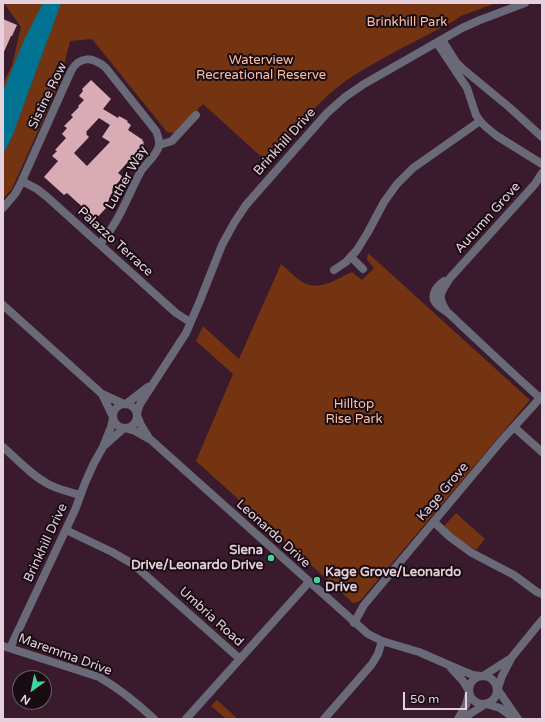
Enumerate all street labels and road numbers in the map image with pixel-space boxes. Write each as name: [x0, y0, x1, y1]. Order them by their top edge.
street label: Sistine Row: [25, 60, 71, 132]
street label: Brinkhill Drive: [251, 105, 319, 179]
street label: Luther Way: [103, 143, 151, 213]
street label: Autumn Grove: [452, 179, 524, 257]
street label: Palazzo Terrace: [74, 204, 156, 280]
street label: Kage Grove: [414, 460, 472, 524]
street label: Leonardo Drive: [233, 497, 313, 571]
street label: Brinkhill Drive: [21, 501, 71, 585]
street label: Umbria Road: [176, 584, 246, 650]
street label: Maremma Drive: [16, 631, 114, 679]

